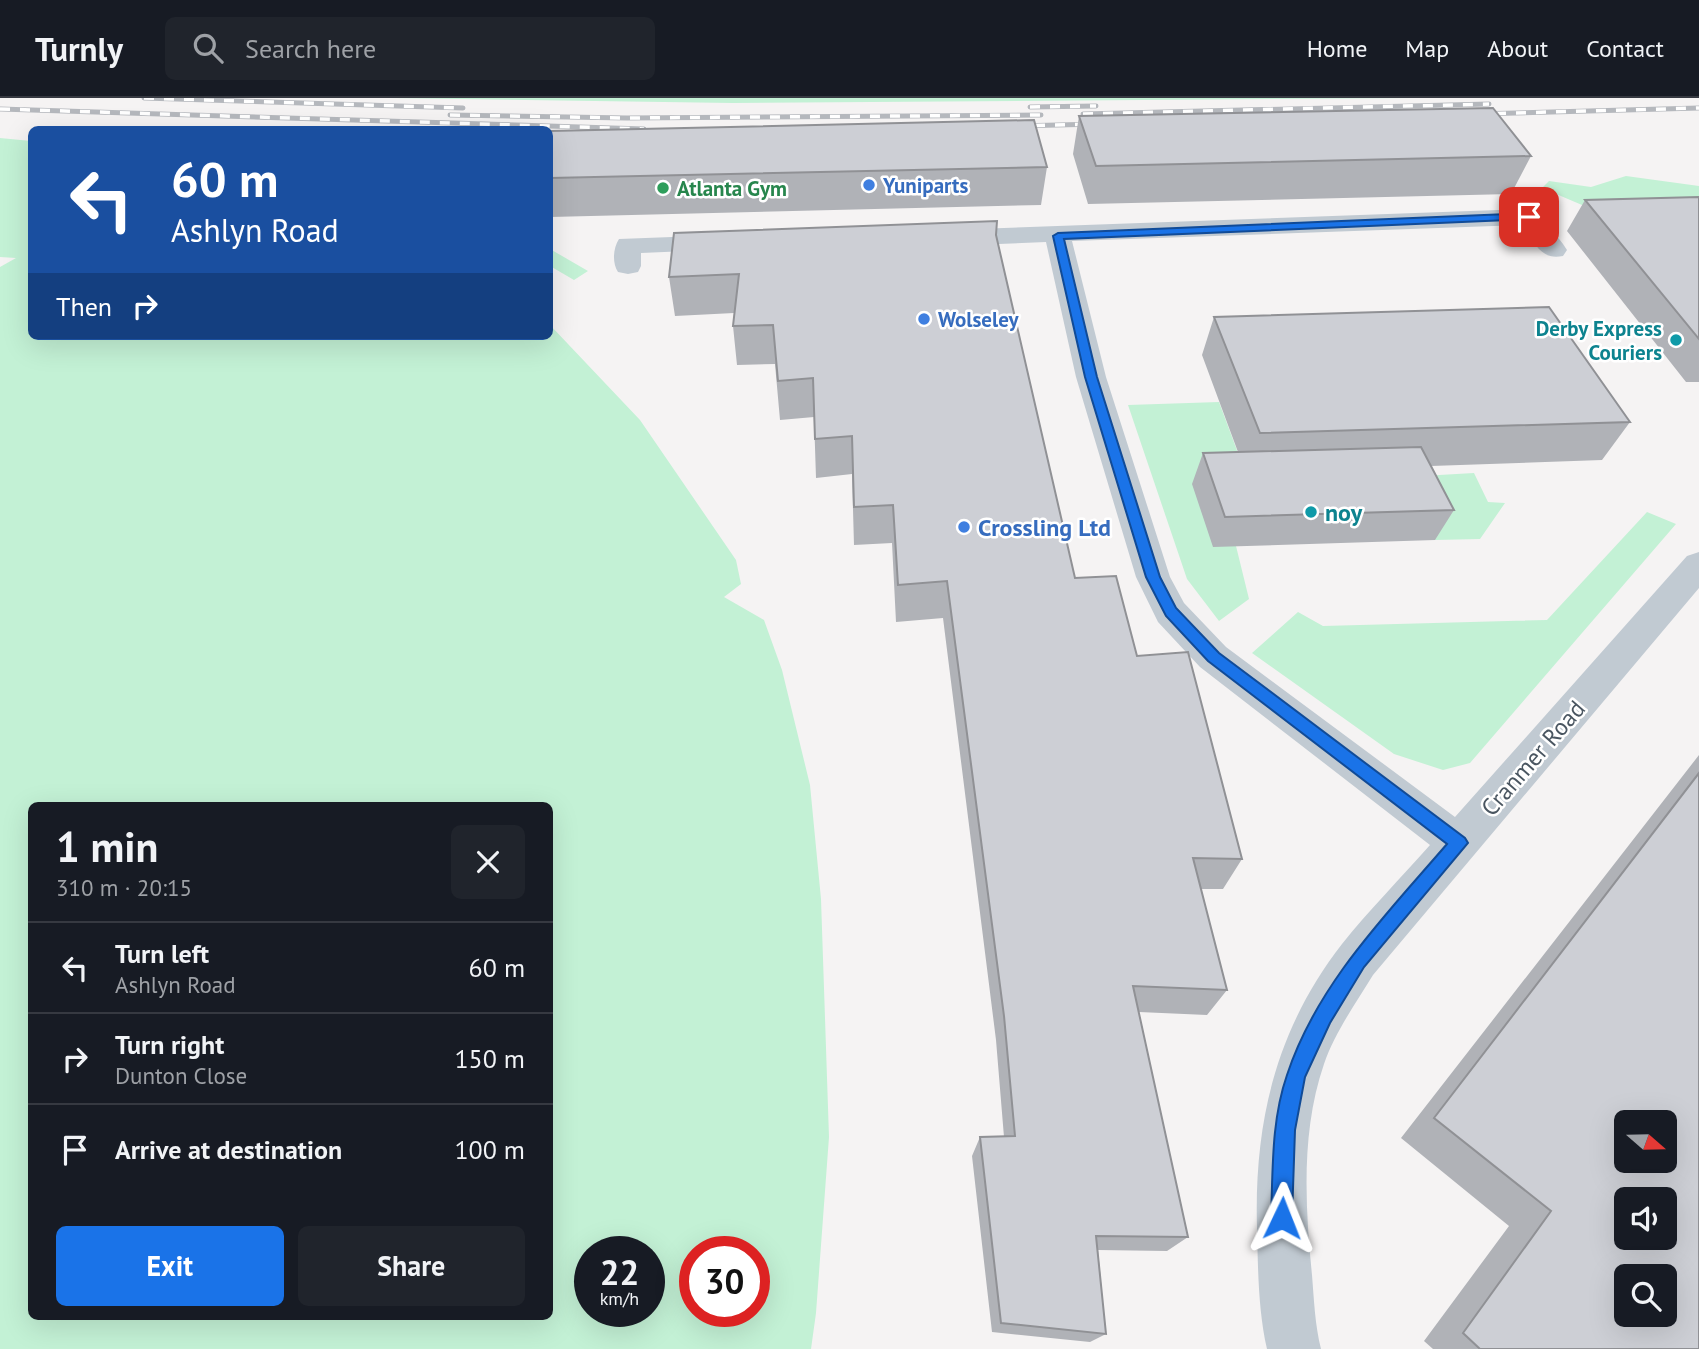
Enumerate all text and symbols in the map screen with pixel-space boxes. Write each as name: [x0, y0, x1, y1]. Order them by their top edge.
search box: [165, 17, 655, 80]
text: Turnly: [35, 27, 123, 70]
icon: search: [189, 29, 227, 67]
text: Search here: [245, 32, 376, 65]
text: Home: [1307, 33, 1367, 64]
text: Map: [1405, 33, 1449, 64]
text: About: [1487, 33, 1548, 64]
text: Contact: [1586, 33, 1664, 64]
text: 60 m: [171, 147, 278, 211]
icon: left: [56, 154, 147, 245]
place label: Yuniparts: [882, 172, 968, 199]
place label: Atlanta Gym: [677, 175, 787, 202]
marker: Yuniparts: [861, 177, 877, 193]
marker: Atlanta Gym: [655, 180, 671, 196]
pin: [1499, 187, 1559, 247]
icon: arrive: [1510, 198, 1548, 236]
text: Ashlyn Road: [171, 209, 339, 251]
icon: right: [126, 287, 164, 325]
text: Then: [56, 290, 112, 323]
place label: Wolseley: [938, 306, 1020, 333]
marker: Wolseley: [916, 311, 932, 327]
place label: Derby Express Couriers: [1536, 315, 1662, 366]
marker: Derby Express Couriers: [1668, 332, 1684, 348]
place label: noy: [1325, 497, 1363, 528]
marker: noy: [1303, 504, 1319, 520]
place label: Crossling Ltd: [978, 512, 1111, 543]
marker: Crossling Ltd: [956, 519, 972, 535]
street label: Cranmer Road: [1474, 694, 1592, 822]
text: 1 min: [56, 819, 158, 874]
button: close: [451, 825, 525, 899]
text: 310 m · 20:15: [56, 873, 192, 902]
text: Turn left: [115, 937, 209, 970]
icon: left: [56, 949, 94, 987]
text: 60 m: [469, 951, 525, 984]
text: Ashlyn Road: [115, 970, 236, 999]
text: Turn right: [115, 1028, 224, 1061]
icon: right: [56, 1040, 94, 1078]
text: 150 m: [454, 1042, 525, 1075]
text: Dunton Close: [115, 1061, 247, 1090]
north arrow: [1614, 1110, 1676, 1172]
map controls: [1614, 1110, 1677, 1327]
icon: arrive: [56, 1131, 94, 1169]
text: Arrive at destination: [115, 1133, 342, 1166]
text: 100 m: [454, 1133, 525, 1166]
position arrow: [1245, 1181, 1319, 1255]
button: sound: [1614, 1187, 1677, 1250]
button: Exit: [56, 1226, 284, 1306]
button: Share: [298, 1226, 525, 1306]
speed limit sign: 30: [679, 1236, 770, 1327]
text: 22: [600, 1249, 639, 1295]
button: search: [1614, 1264, 1677, 1327]
text: km/h: [600, 1287, 639, 1310]

